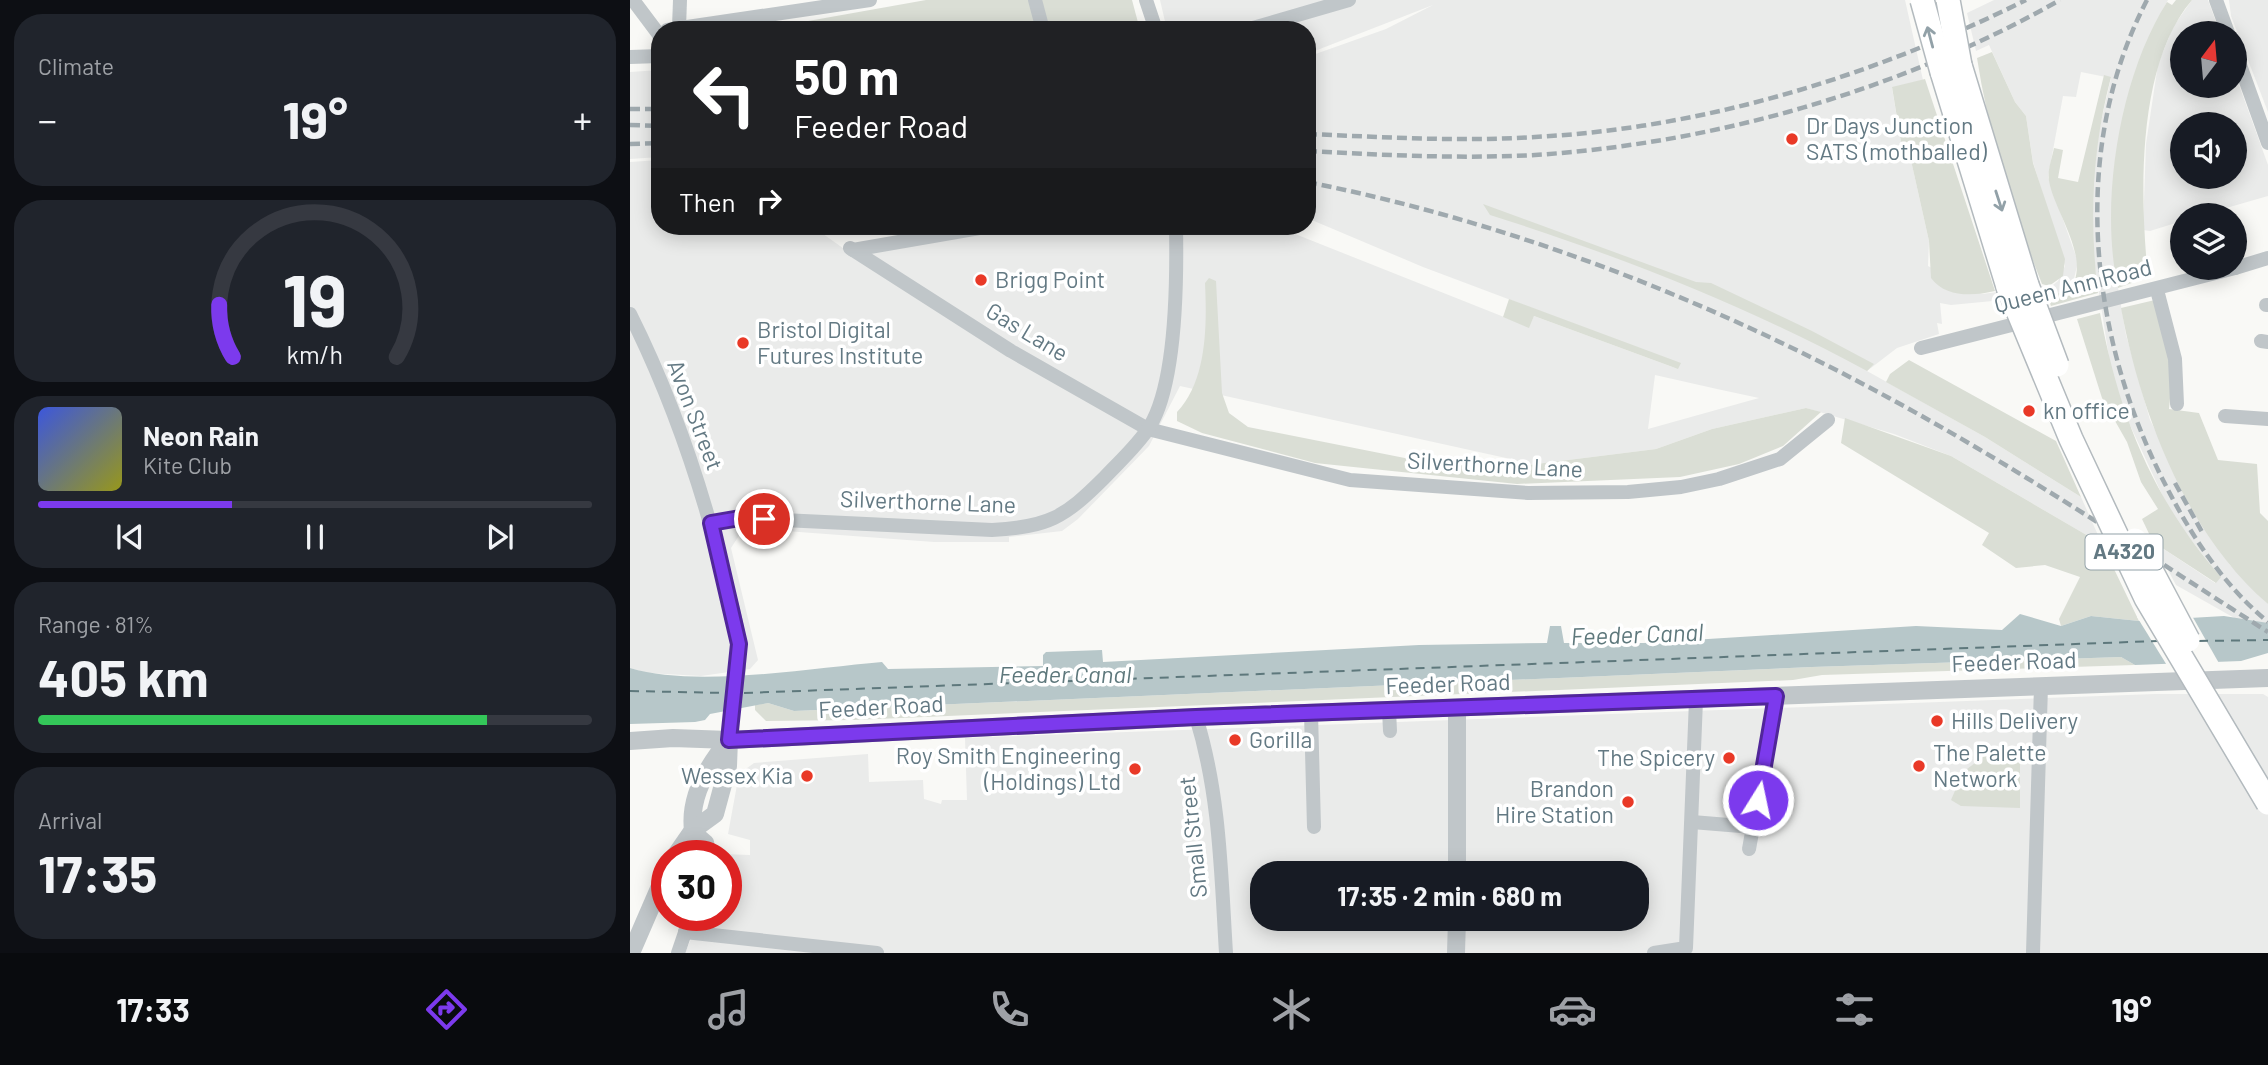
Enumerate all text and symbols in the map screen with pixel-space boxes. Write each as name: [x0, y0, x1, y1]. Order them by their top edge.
north arrow: [2170, 21, 2247, 98]
map controls: [2170, 21, 2247, 280]
one-way arrow: [1923, 26, 1936, 48]
text: 50 m: [794, 46, 899, 105]
icon: left: [679, 49, 770, 140]
text: Climate: [38, 52, 114, 80]
text: 19°: [282, 87, 348, 149]
text: −: [38, 96, 57, 142]
text: +: [573, 96, 592, 142]
text: Feeder Road: [794, 106, 968, 144]
place label: Dr Days Junction SATS (mothballed): [1806, 111, 1988, 165]
button: sound: [2170, 112, 2247, 189]
marker: Dr Days Junction SATS (mothballed): [1784, 131, 1800, 147]
icon: right: [750, 182, 788, 220]
text: Then: [679, 186, 736, 217]
one-way arrow: [1993, 190, 2006, 212]
button: layers: [2170, 203, 2247, 280]
street label: Queen Ann Road: [1991, 252, 2154, 318]
text: 19: [283, 254, 347, 342]
place label: Brigg Point: [995, 265, 1105, 293]
marker: Brigg Point: [973, 272, 989, 288]
street label: Gas Lane: [981, 296, 1074, 366]
place label: Bristol Digital Futures Institute: [757, 315, 923, 369]
marker: Bristol Digital Futures Institute: [735, 335, 751, 351]
text: km/h: [287, 339, 343, 369]
street label: Avon Street: [662, 355, 730, 474]
place label: kn office: [2043, 396, 2130, 424]
marker: kn office: [2021, 403, 2037, 419]
text: Neon Rain: [143, 420, 259, 451]
street label: Silverthorne Lane: [1406, 445, 1584, 483]
text: Kite Club: [143, 451, 232, 479]
street label: Silverthorne Lane: [840, 484, 1016, 518]
pin: [734, 489, 794, 549]
icon: arrive: [745, 500, 783, 538]
icon: previous: [111, 518, 149, 556]
icon: pause: [296, 518, 334, 556]
icon: next: [481, 518, 519, 556]
road number: A4320: [2086, 534, 2162, 570]
text: Range · 81%: [38, 610, 154, 638]
water label: Feeder Canal: [1570, 617, 1704, 650]
text: 405 km: [38, 645, 209, 707]
street label: Feeder Road: [1951, 645, 2077, 677]
water label: Feeder Canal: [999, 659, 1132, 688]
street label: Feeder Road: [1385, 667, 1511, 699]
street label: Feeder Road: [818, 689, 944, 723]
place label: Hills Delivery: [1951, 706, 2079, 734]
marker: Hills Delivery: [1929, 713, 1945, 729]
place label: Gorilla: [1249, 725, 1312, 753]
marker: Gorilla: [1227, 732, 1243, 748]
place label: The Palette Network: [1933, 738, 2047, 792]
place label: Roy Smith Engineering (Holdings) Ltd: [896, 741, 1121, 795]
place label: The Spicery: [1597, 743, 1715, 771]
marker: The Spicery: [1721, 750, 1737, 766]
marker: The Palette Network: [1911, 758, 1927, 774]
place label: Wessex Kia: [681, 761, 793, 789]
marker: Roy Smith Engineering (Holdings) Ltd: [1127, 761, 1143, 777]
position arrow: [1721, 763, 1795, 837]
marker: Wessex Kia: [799, 768, 815, 784]
place label: Brandon Hire Station: [1495, 774, 1614, 828]
street label: Small Street: [1172, 775, 1212, 899]
marker: Brandon Hire Station: [1620, 794, 1636, 810]
text: Arrival: [38, 806, 102, 834]
speed limit sign: 30: [651, 840, 742, 931]
text: 17:35: [38, 841, 157, 903]
text: 17:35 · 2 min · 680 m: [1337, 880, 1562, 911]
icon: directions: [422, 985, 471, 1034]
icon: music: [704, 985, 753, 1034]
icon: phone: [985, 985, 1034, 1034]
icon: climate: [1267, 985, 1316, 1034]
icon: car: [1548, 985, 1597, 1034]
icon: filters: [1830, 985, 1879, 1034]
text: 17:33: [116, 990, 190, 1028]
text: 19°: [2111, 990, 2152, 1028]

